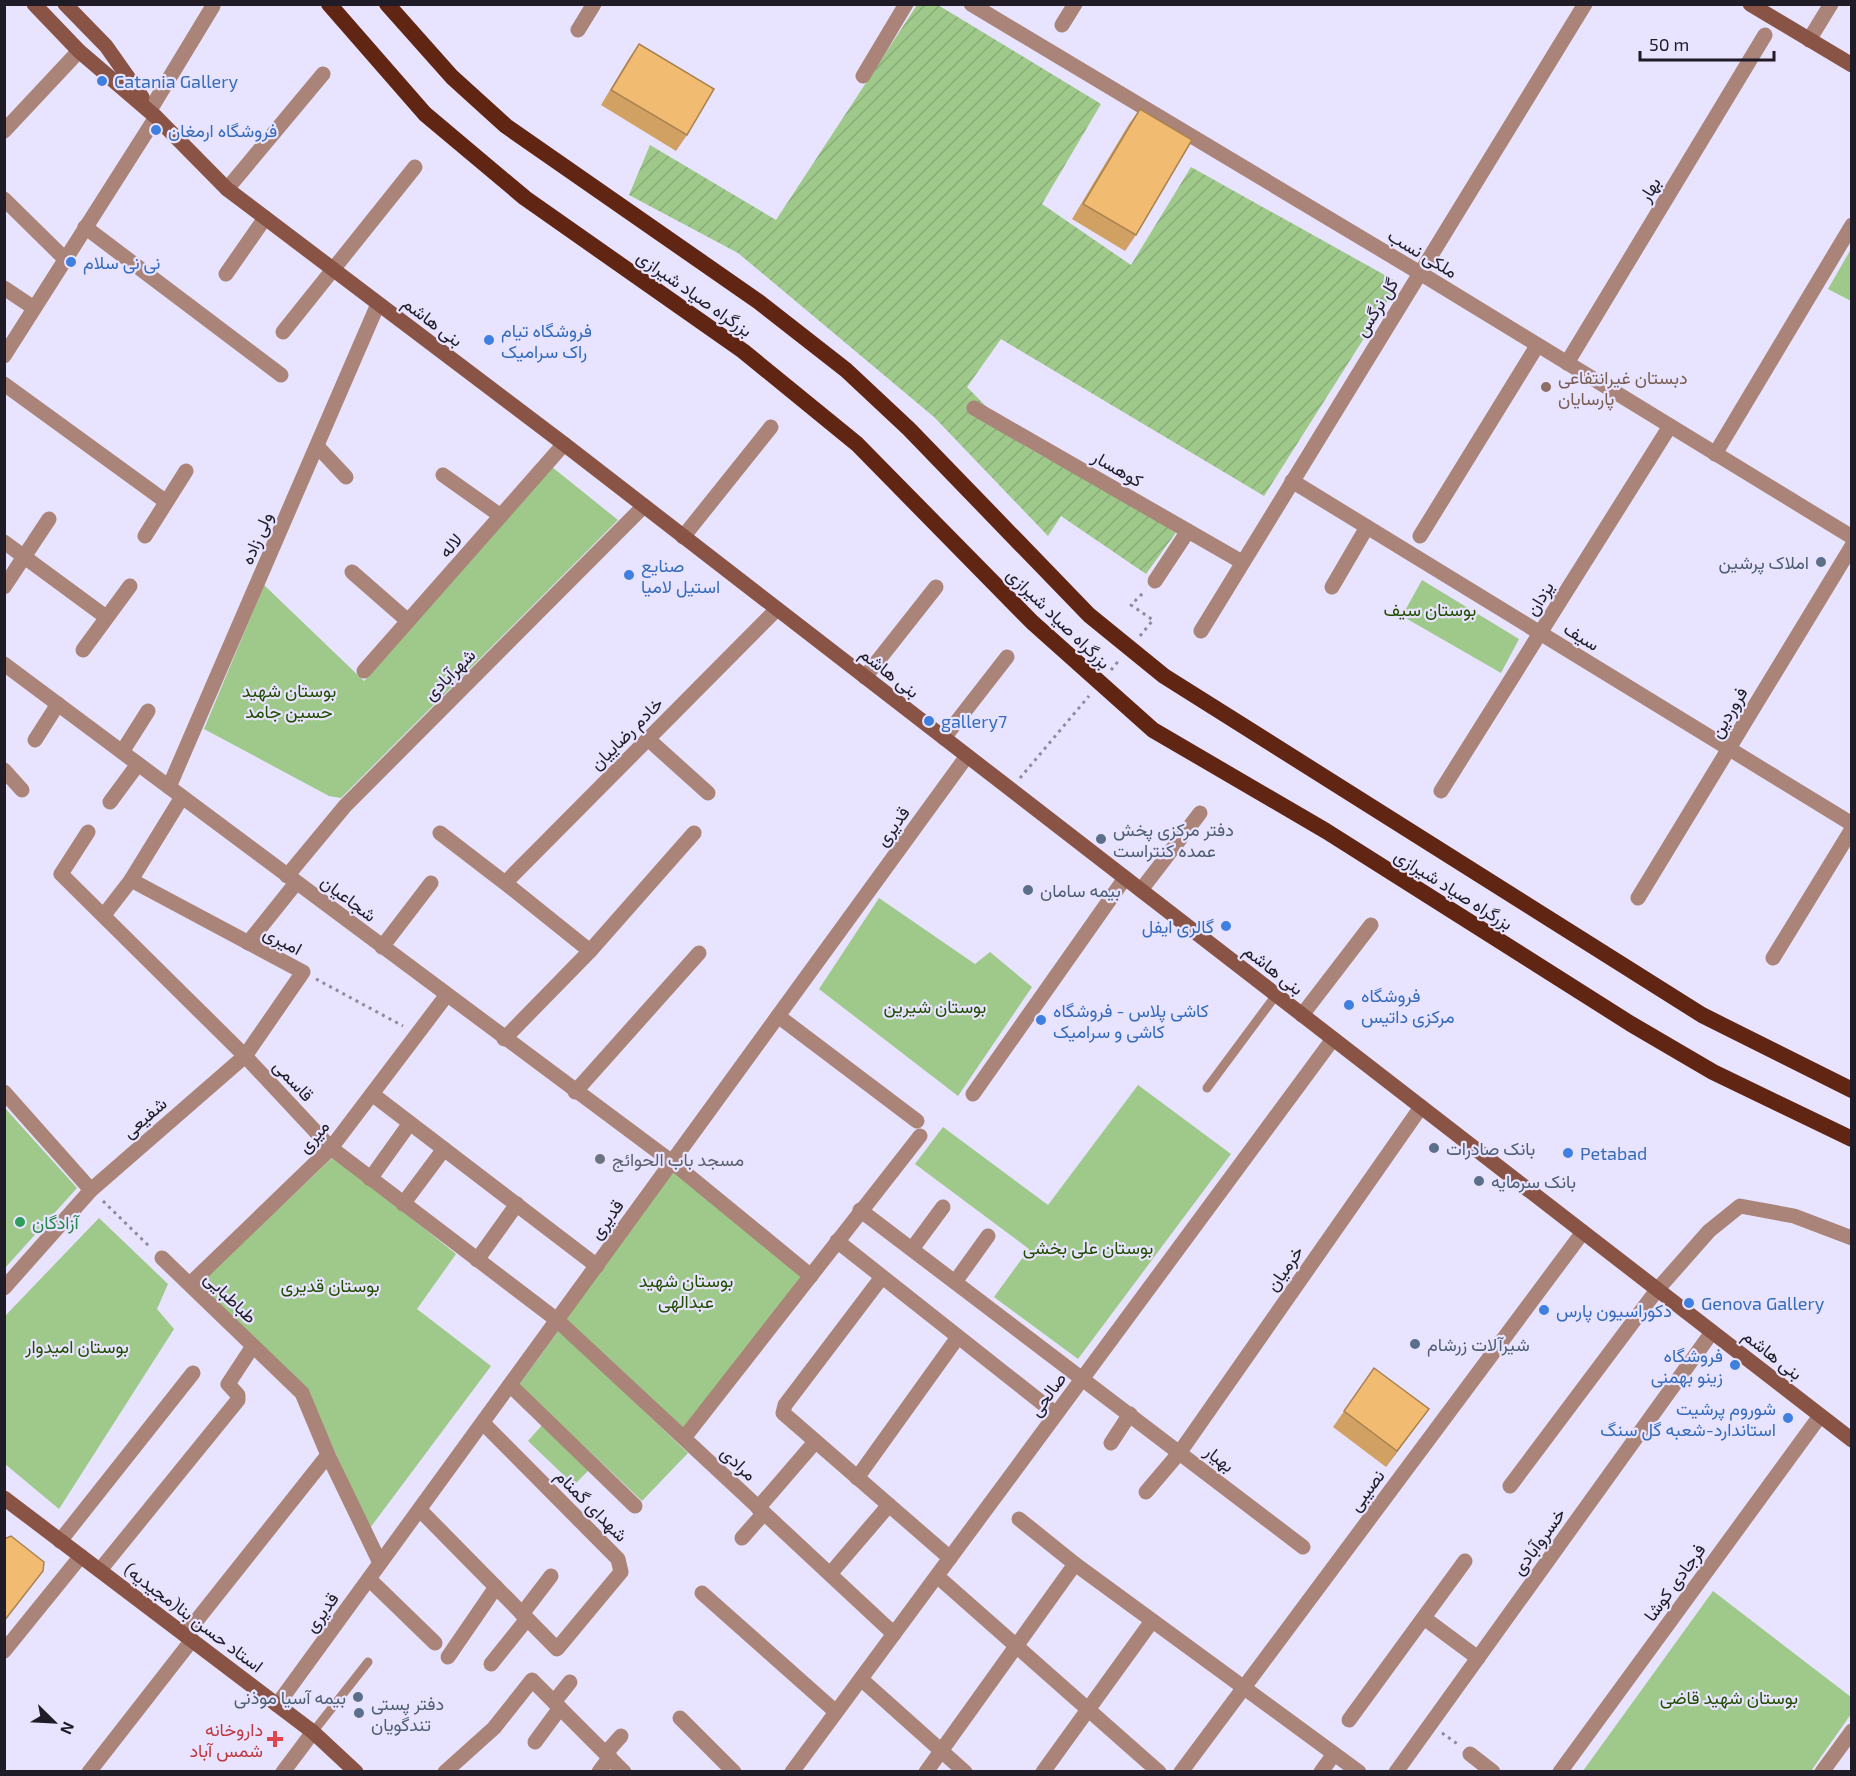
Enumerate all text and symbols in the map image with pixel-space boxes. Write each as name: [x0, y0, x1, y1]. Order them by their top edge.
scale bar: [1640, 24, 1774, 62]
text: 50 m: [1649, 33, 1689, 55]
place label: Catania Gallery: [114, 70, 238, 92]
marker: Catania Gallery: [95, 74, 109, 88]
place label: فروشگاه ارمغان: [168, 119, 277, 142]
marker: فروشگاه ارمغان: [149, 123, 163, 137]
street label: بهار: [1633, 173, 1666, 207]
street label: ملکی نسب: [1384, 224, 1462, 283]
street label: بزرگراه صیاد شیرازی: [632, 245, 757, 342]
place label: نی نی سلام: [83, 251, 160, 275]
marker: نی نی سلام: [64, 255, 78, 269]
street label: گل نرگس: [1350, 274, 1403, 341]
street label: بنی هاشم: [397, 291, 468, 352]
place label: فروشگاه تیام راک سرامیک: [501, 319, 592, 363]
marker: فروشگاه تیام راک سرامیک: [482, 333, 496, 347]
place label: دبستان غیرانتفاعی پارسایان: [1558, 366, 1688, 411]
marker: دبستان غیرانتفاعی پارسایان: [1539, 380, 1553, 394]
street label: کوهسار: [1088, 444, 1147, 492]
street label: ولی زاده: [235, 508, 278, 568]
street label: لاله: [434, 528, 466, 562]
place label: املاک پرشین: [1719, 551, 1809, 575]
place label: صنایع استیل لامیا: [641, 554, 720, 598]
marker: املاک پرشین: [1814, 555, 1828, 569]
street label: بزرگراه صیاد شیرازی: [1002, 563, 1115, 674]
marker: صنایع استیل لامیا: [622, 568, 636, 582]
street label: یزدان: [1520, 577, 1559, 620]
park label: بوستان سیف: [1384, 598, 1476, 621]
street label: سیف: [1560, 617, 1604, 655]
street label: بنی هاشم: [854, 642, 924, 704]
street label: شهرآبادی: [418, 643, 480, 705]
park label: بوستان شهید حسین جامد: [242, 679, 336, 723]
street label: فروردین: [1704, 683, 1753, 742]
street label: خادم رضاییان: [585, 692, 669, 776]
place label: gallery7: [941, 710, 1007, 732]
marker: gallery7: [922, 714, 936, 728]
street label: قدیری: [870, 802, 915, 851]
place label: دفتر مرکزی پخش عمده کنتراست: [1113, 818, 1234, 862]
marker: دفتر مرکزی پخش عمده کنتراست: [1094, 832, 1108, 846]
street label: بزرگراه صیاد شیرازی: [1390, 844, 1517, 935]
street label: شجاعیان: [317, 870, 381, 926]
place label: بیمه سامان: [1040, 879, 1121, 901]
marker: بیمه سامان: [1021, 883, 1035, 897]
place label: گالری ایفل: [1142, 915, 1214, 938]
marker: گالری ایفل: [1219, 919, 1233, 933]
street label: امیری: [259, 921, 306, 960]
street label: بنی هاشم: [1238, 939, 1308, 1001]
place label: فروشگاه مرکزی داتیس: [1361, 984, 1455, 1028]
park label: بوستان شیرین: [884, 995, 986, 1018]
marker: فروشگاه مرکزی داتیس: [1342, 998, 1356, 1012]
place label: کاشی پلاس - فروشگاه کاشی و سرامیک: [1053, 999, 1209, 1043]
marker: کاشی پلاس - فروشگاه کاشی و سرامیک: [1034, 1013, 1048, 1027]
street label: قاسمی: [268, 1054, 319, 1106]
street label: شفیعی: [117, 1092, 171, 1143]
street label: میری: [293, 1115, 334, 1158]
place label: بانک صادرات: [1446, 1137, 1535, 1160]
marker: بانک صادرات: [1427, 1141, 1441, 1155]
place label: Petabad: [1580, 1142, 1647, 1164]
marker: Petabad: [1561, 1146, 1575, 1160]
place label: مسجد باب الحوائج: [612, 1148, 744, 1172]
marker: مسجد باب الحوائج: [593, 1152, 607, 1166]
place label: بانک سرمایه: [1491, 1170, 1576, 1193]
marker: بانک سرمایه: [1472, 1174, 1486, 1188]
street label: قدیری: [584, 1195, 629, 1244]
place label: آزادگان: [32, 1211, 80, 1234]
marker: آزادگان: [13, 1215, 27, 1229]
park label: بوستان علی بخشی: [1023, 1236, 1153, 1259]
street label: خرمیان: [1260, 1241, 1308, 1296]
street label: طباطبایی: [199, 1266, 262, 1328]
park label: بوستان شهید عبدالهی: [639, 1269, 733, 1313]
park label: بوستان قدیری: [281, 1274, 379, 1297]
place label: Genova Gallery: [1701, 1292, 1825, 1314]
marker: Genova Gallery: [1682, 1296, 1696, 1310]
place label: دکوراسیون پارس: [1556, 1299, 1672, 1323]
marker: دکوراسیون پارس: [1537, 1303, 1551, 1317]
street label: بنی هاشم: [1737, 1324, 1807, 1386]
place label: شیرآلات زرشام: [1427, 1333, 1530, 1357]
park label: بوستان امیدوار: [24, 1335, 129, 1358]
marker: شیرآلات زرشام: [1408, 1337, 1422, 1351]
place label: فروشگاه زینو بهمنی: [1651, 1344, 1723, 1388]
marker: فروشگاه زینو بهمنی: [1728, 1358, 1742, 1372]
street label: صالحی: [1024, 1368, 1071, 1421]
place label: شوروم پرشیت استاندارد-شعبه گل سنگ: [1600, 1397, 1776, 1441]
marker: شوروم پرشیت استاندارد-شعبه گل سنگ: [1781, 1411, 1795, 1425]
street label: بهیار: [1199, 1439, 1239, 1477]
street label: مرادی: [716, 1441, 761, 1486]
street label: شهدای گمنام: [550, 1464, 633, 1547]
street label: نصیبی: [1343, 1465, 1390, 1516]
street label: خسروآبادی: [1506, 1503, 1570, 1579]
street label: فرجادی کوشا: [1638, 1539, 1710, 1626]
street label: استاد حسن بنا(مجیدیه): [119, 1557, 268, 1677]
street label: قدیری: [299, 1588, 344, 1637]
place label: بیمه آسیا موذنی: [234, 1686, 346, 1709]
park label: بوستان شهید قاضی: [1660, 1686, 1798, 1709]
marker: بیمه آسیا موذنی: [351, 1690, 365, 1704]
north arrow: [24, 1692, 84, 1752]
place label: دفتر پستی تندگویان: [371, 1692, 444, 1736]
marker: دفتر پستی تندگویان: [352, 1706, 366, 1720]
place label: داروخانه شمس آباد: [189, 1718, 263, 1762]
text: N: [57, 1719, 79, 1737]
marker: داروخانه شمس آباد: [268, 1732, 282, 1746]

